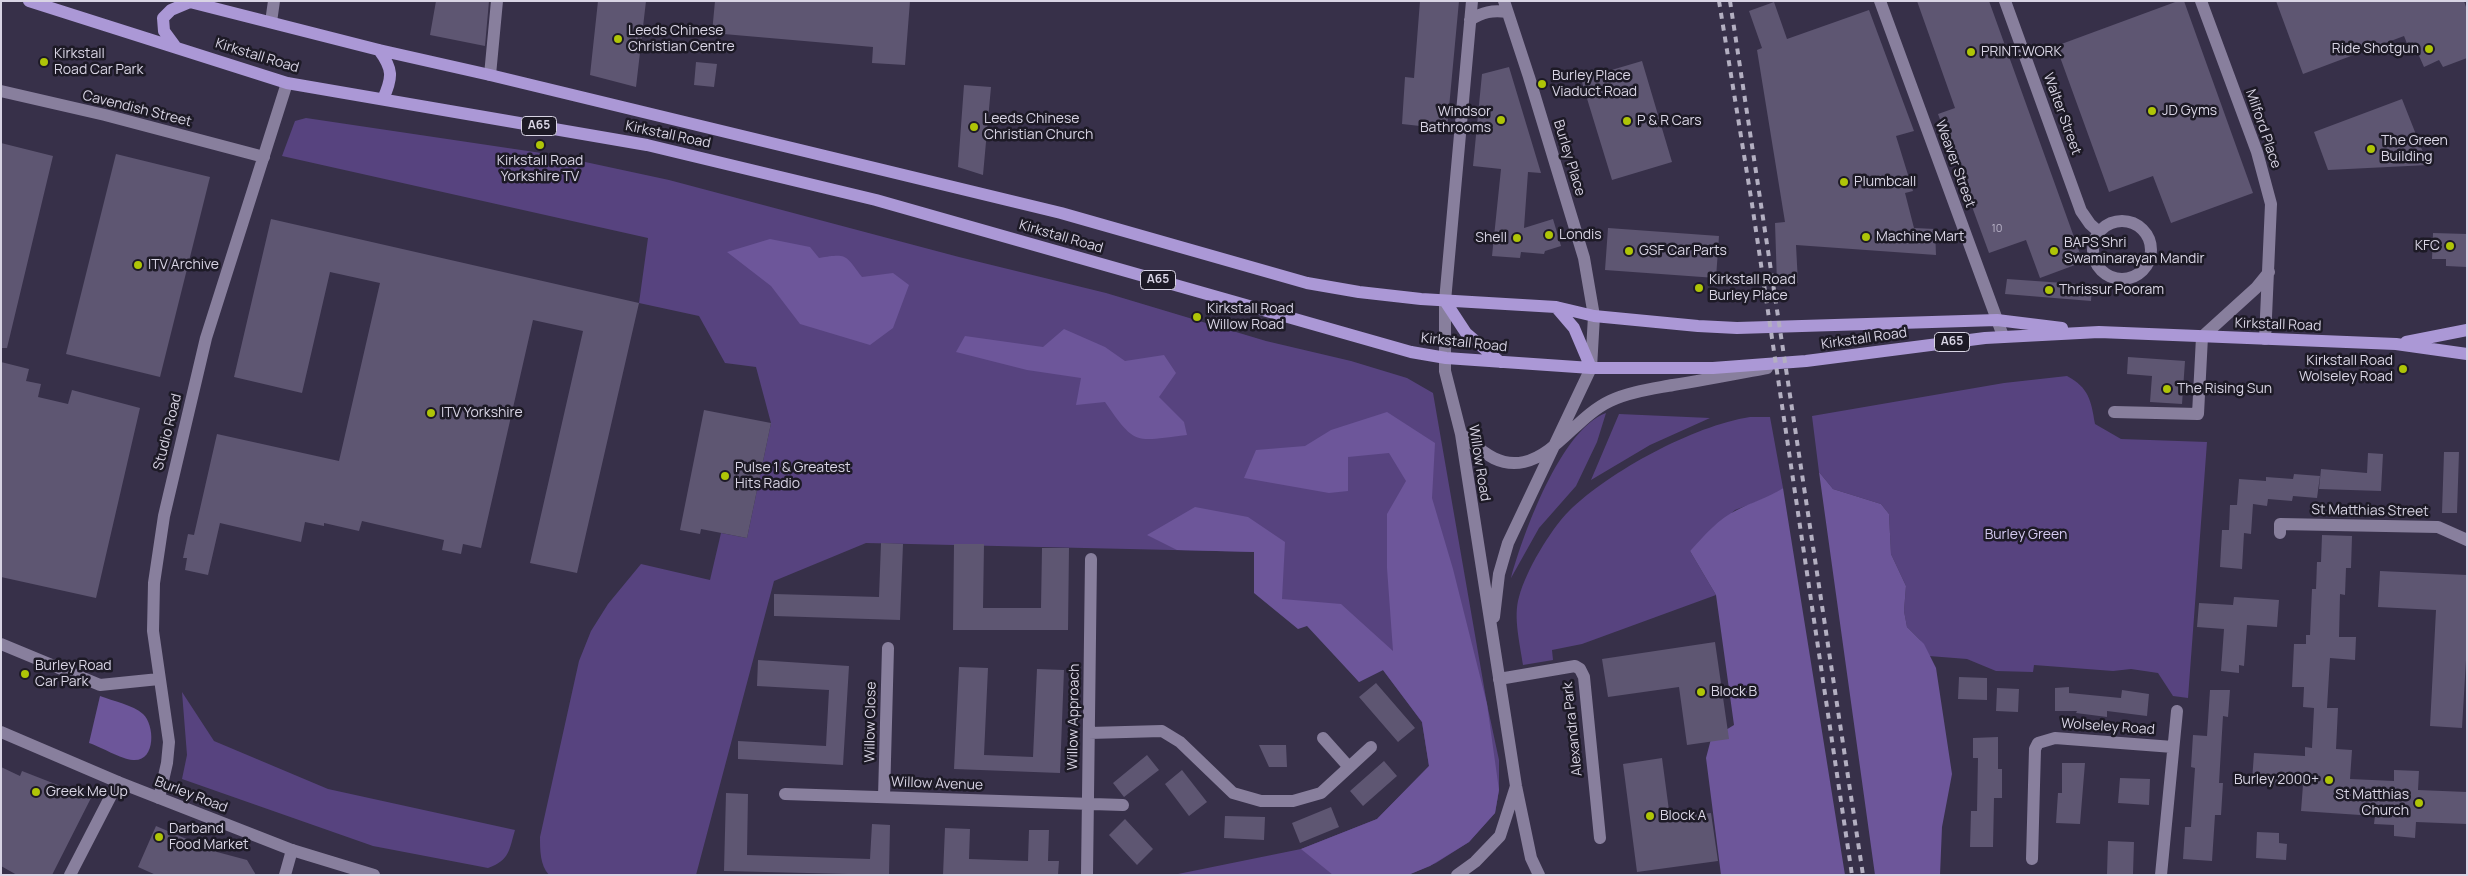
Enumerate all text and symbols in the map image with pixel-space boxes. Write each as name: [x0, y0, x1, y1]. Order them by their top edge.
place label: Leeds Chinese Christian Centre: [628, 23, 735, 56]
marker: Leeds Chinese Christian Centre: [612, 33, 624, 45]
street label: Kirkstall Road: [213, 35, 301, 77]
place label: Ride Shotgun: [2332, 41, 2419, 57]
marker: Ride Shotgun: [2423, 43, 2435, 55]
place label: PRINT.WORK: [1981, 44, 2062, 60]
place label: Kirkstall Road Car Park: [54, 46, 144, 78]
marker: PRINT.WORK: [1965, 46, 1977, 58]
marker: Kirkstall Road Car Park: [38, 56, 50, 68]
place label: Burley Place Viaduct Road: [1552, 68, 1637, 100]
street label: Walter Street: [2039, 71, 2085, 157]
marker: Burley Place Viaduct Road: [1536, 78, 1548, 90]
street label: Cavendish Street: [81, 87, 193, 131]
street label: Milford Place: [2242, 87, 2284, 171]
place label: JD Gyms: [2162, 103, 2217, 119]
place label: Windsor Bathrooms: [1420, 104, 1491, 136]
marker: JD Gyms: [2146, 105, 2158, 117]
place label: Leeds Chinese Christian Church: [984, 111, 1093, 144]
place label: P & R Cars: [1637, 113, 1702, 129]
marker: Windsor Bathrooms: [1495, 114, 1507, 126]
marker: P & R Cars: [1621, 115, 1633, 127]
road number: A65: [522, 116, 556, 136]
street label: Kirkstall Road: [624, 118, 712, 152]
street label: Burley Place: [1549, 118, 1589, 198]
street label: Weaver Street: [1931, 118, 1979, 210]
marker: Leeds Chinese Christian Church: [968, 121, 980, 133]
place label: The Green Building: [2381, 133, 2448, 166]
marker: Kirkstall Road Yorkshire TV: [534, 139, 546, 151]
marker: The Green Building: [2365, 143, 2377, 155]
place label: Kirkstall Road Yorkshire TV: [497, 153, 583, 186]
place label: Plumbcall: [1854, 174, 1916, 190]
marker: Plumbcall: [1838, 176, 1850, 188]
street label: Kirkstall Road: [1017, 217, 1105, 257]
house number: 10: [1992, 222, 2002, 236]
place label: Londis: [1559, 227, 1602, 243]
marker: Londis: [1543, 229, 1555, 241]
place label: Machine Mart: [1876, 229, 1964, 245]
place label: Shell: [1475, 230, 1507, 246]
marker: Machine Mart: [1860, 231, 1872, 243]
marker: Shell: [1511, 232, 1523, 244]
place label: BAPS Shri Swaminarayan Mandir: [2064, 235, 2205, 268]
place label: KFC: [2415, 238, 2440, 254]
marker: KFC: [2444, 240, 2456, 252]
place label: GSF Car Parts: [1639, 243, 1727, 259]
marker: GSF Car Parts: [1623, 245, 1635, 257]
marker: BAPS Shri Swaminarayan Mandir: [2048, 245, 2060, 257]
place label: ITV Archive: [148, 257, 219, 273]
marker: ITV Archive: [132, 259, 144, 271]
road number: A65: [1140, 270, 1176, 290]
place label: Kirkstall Road Burley Place: [1709, 272, 1796, 304]
marker: Kirkstall Road Burley Place: [1693, 282, 1705, 294]
place label: Thrissur Pooram: [2059, 282, 2164, 298]
marker: Thrissur Pooram: [2043, 284, 2055, 296]
place label: Kirkstall Road Willow Road: [1207, 301, 1294, 334]
marker: Kirkstall Road Willow Road: [1191, 311, 1203, 323]
street label: Kirkstall Road: [2234, 315, 2322, 335]
street label: Kirkstall Road: [1820, 325, 1908, 353]
street label: Kirkstall Road: [1420, 330, 1508, 356]
road number: A65: [1934, 332, 1970, 352]
place label: Kirkstall Road Wolseley Road: [2299, 353, 2393, 386]
marker: Kirkstall Road Wolseley Road: [2397, 363, 2409, 375]
place label: The Rising Sun: [2177, 381, 2272, 397]
marker: The Rising Sun: [2161, 383, 2173, 395]
street label: Studio Road: [150, 392, 186, 472]
place label: ITV Yorkshire: [441, 405, 523, 421]
marker: ITV Yorkshire: [425, 407, 437, 419]
street label: Willow Road: [1465, 423, 1493, 503]
place label: Pulse 1 & Greatest Hits Radio: [735, 460, 851, 492]
marker: Pulse 1 & Greatest Hits Radio: [719, 470, 731, 482]
street label: St Matthias Street: [2311, 502, 2429, 520]
park label: Burley Green: [1985, 527, 2067, 543]
place label: Burley Road Car Park: [35, 658, 112, 690]
street label: Willow Approach: [1065, 664, 1083, 770]
marker: Burley Road Car Park: [19, 668, 31, 680]
street label: Willow Close: [862, 681, 880, 763]
street label: Alexandra Park: [1560, 681, 1586, 777]
place label: Block B: [1711, 684, 1757, 700]
marker: Block B: [1695, 686, 1707, 698]
street label: Wolseley Road: [2061, 715, 2155, 739]
place label: Burley 2000+: [2234, 772, 2319, 788]
street label: Burley Road: [152, 773, 230, 817]
street label: Willow Avenue: [891, 774, 983, 794]
marker: Burley 2000+: [2323, 774, 2335, 786]
place label: Greek Me Up: [46, 784, 128, 800]
marker: Greek Me Up: [30, 786, 42, 798]
place label: St Matthias Church: [2335, 787, 2409, 820]
marker: St Matthias Church: [2413, 797, 2425, 809]
place label: Block A: [1660, 808, 1706, 824]
marker: Block A: [1644, 810, 1656, 822]
place label: Darband Food Market: [169, 821, 249, 854]
marker: Darband Food Market: [153, 831, 165, 843]

